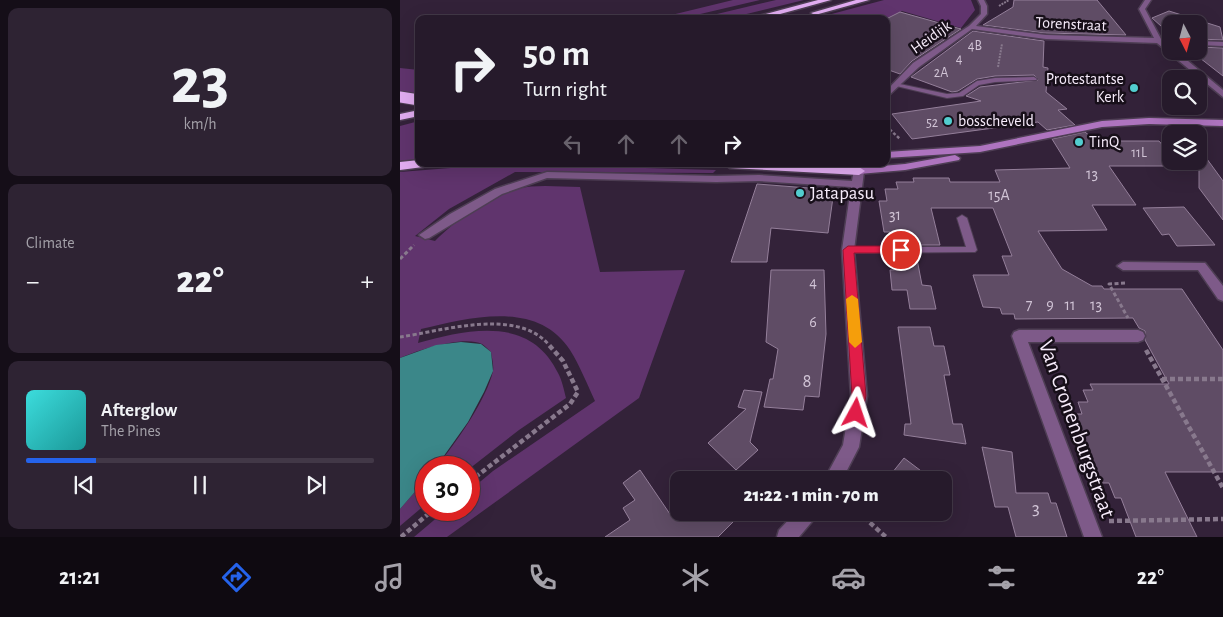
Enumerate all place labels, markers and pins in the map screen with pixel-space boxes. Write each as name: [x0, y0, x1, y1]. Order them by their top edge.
place label: Protestantse Kerk: [1046, 71, 1125, 105]
marker: Protestantse Kerk: [1128, 82, 1140, 94]
place label: bosscheveld: [958, 113, 1034, 129]
marker: bosscheveld: [942, 115, 954, 127]
place label: TinQ: [1089, 134, 1121, 151]
marker: TinQ: [1073, 136, 1085, 148]
place label: Jatapasu: [810, 184, 875, 203]
marker: Jatapasu: [794, 187, 806, 199]
pin: [880, 229, 922, 271]

